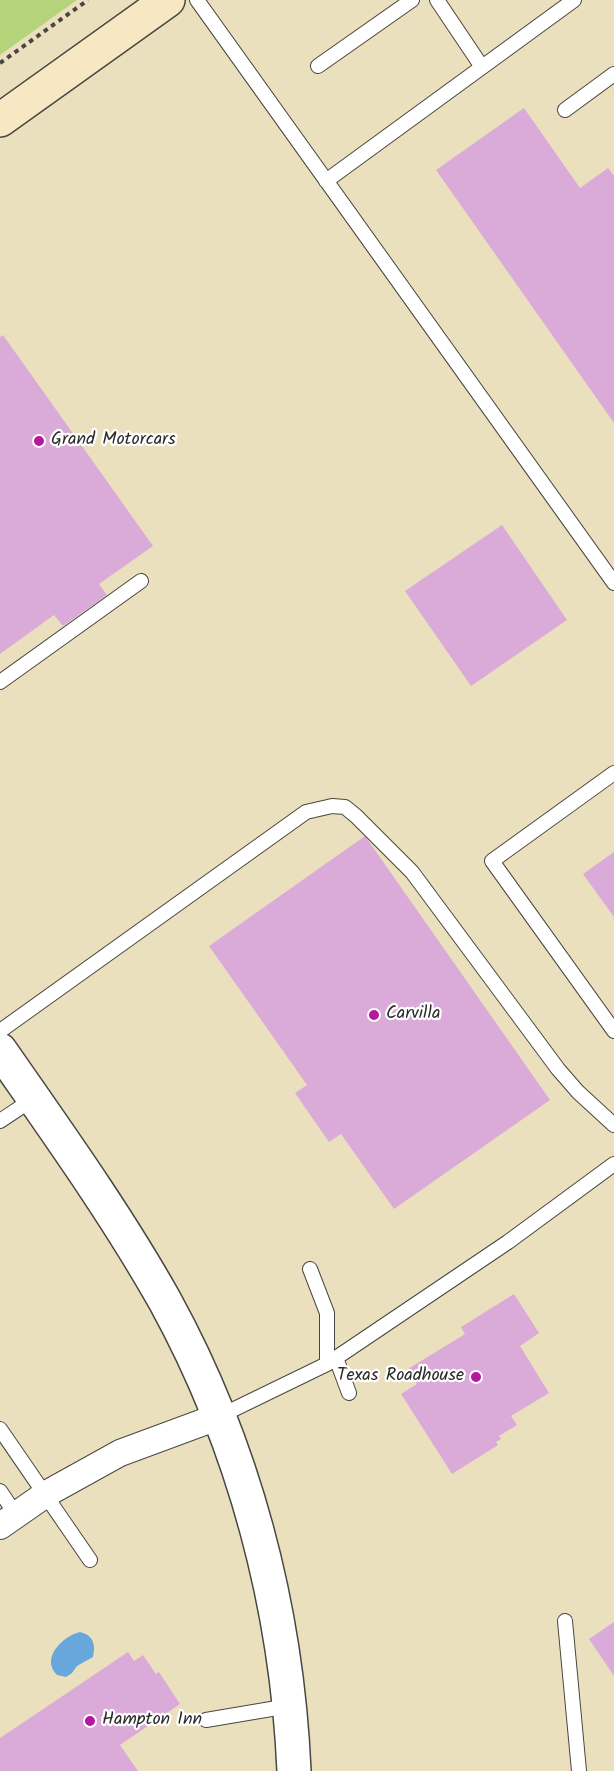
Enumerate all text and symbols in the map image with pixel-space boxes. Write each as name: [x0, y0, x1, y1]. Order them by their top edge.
place label: Grand Motorcars: [51, 430, 176, 452]
marker: Grand Motorcars: [32, 434, 46, 448]
place label: Carvilla: [386, 1004, 440, 1026]
marker: Carvilla: [367, 1008, 381, 1022]
place label: Texas Roadhouse: [337, 1366, 464, 1388]
marker: Texas Roadhouse: [469, 1370, 483, 1384]
place label: Hampton Inn: [102, 1710, 202, 1732]
marker: Hampton Inn: [83, 1714, 97, 1728]

